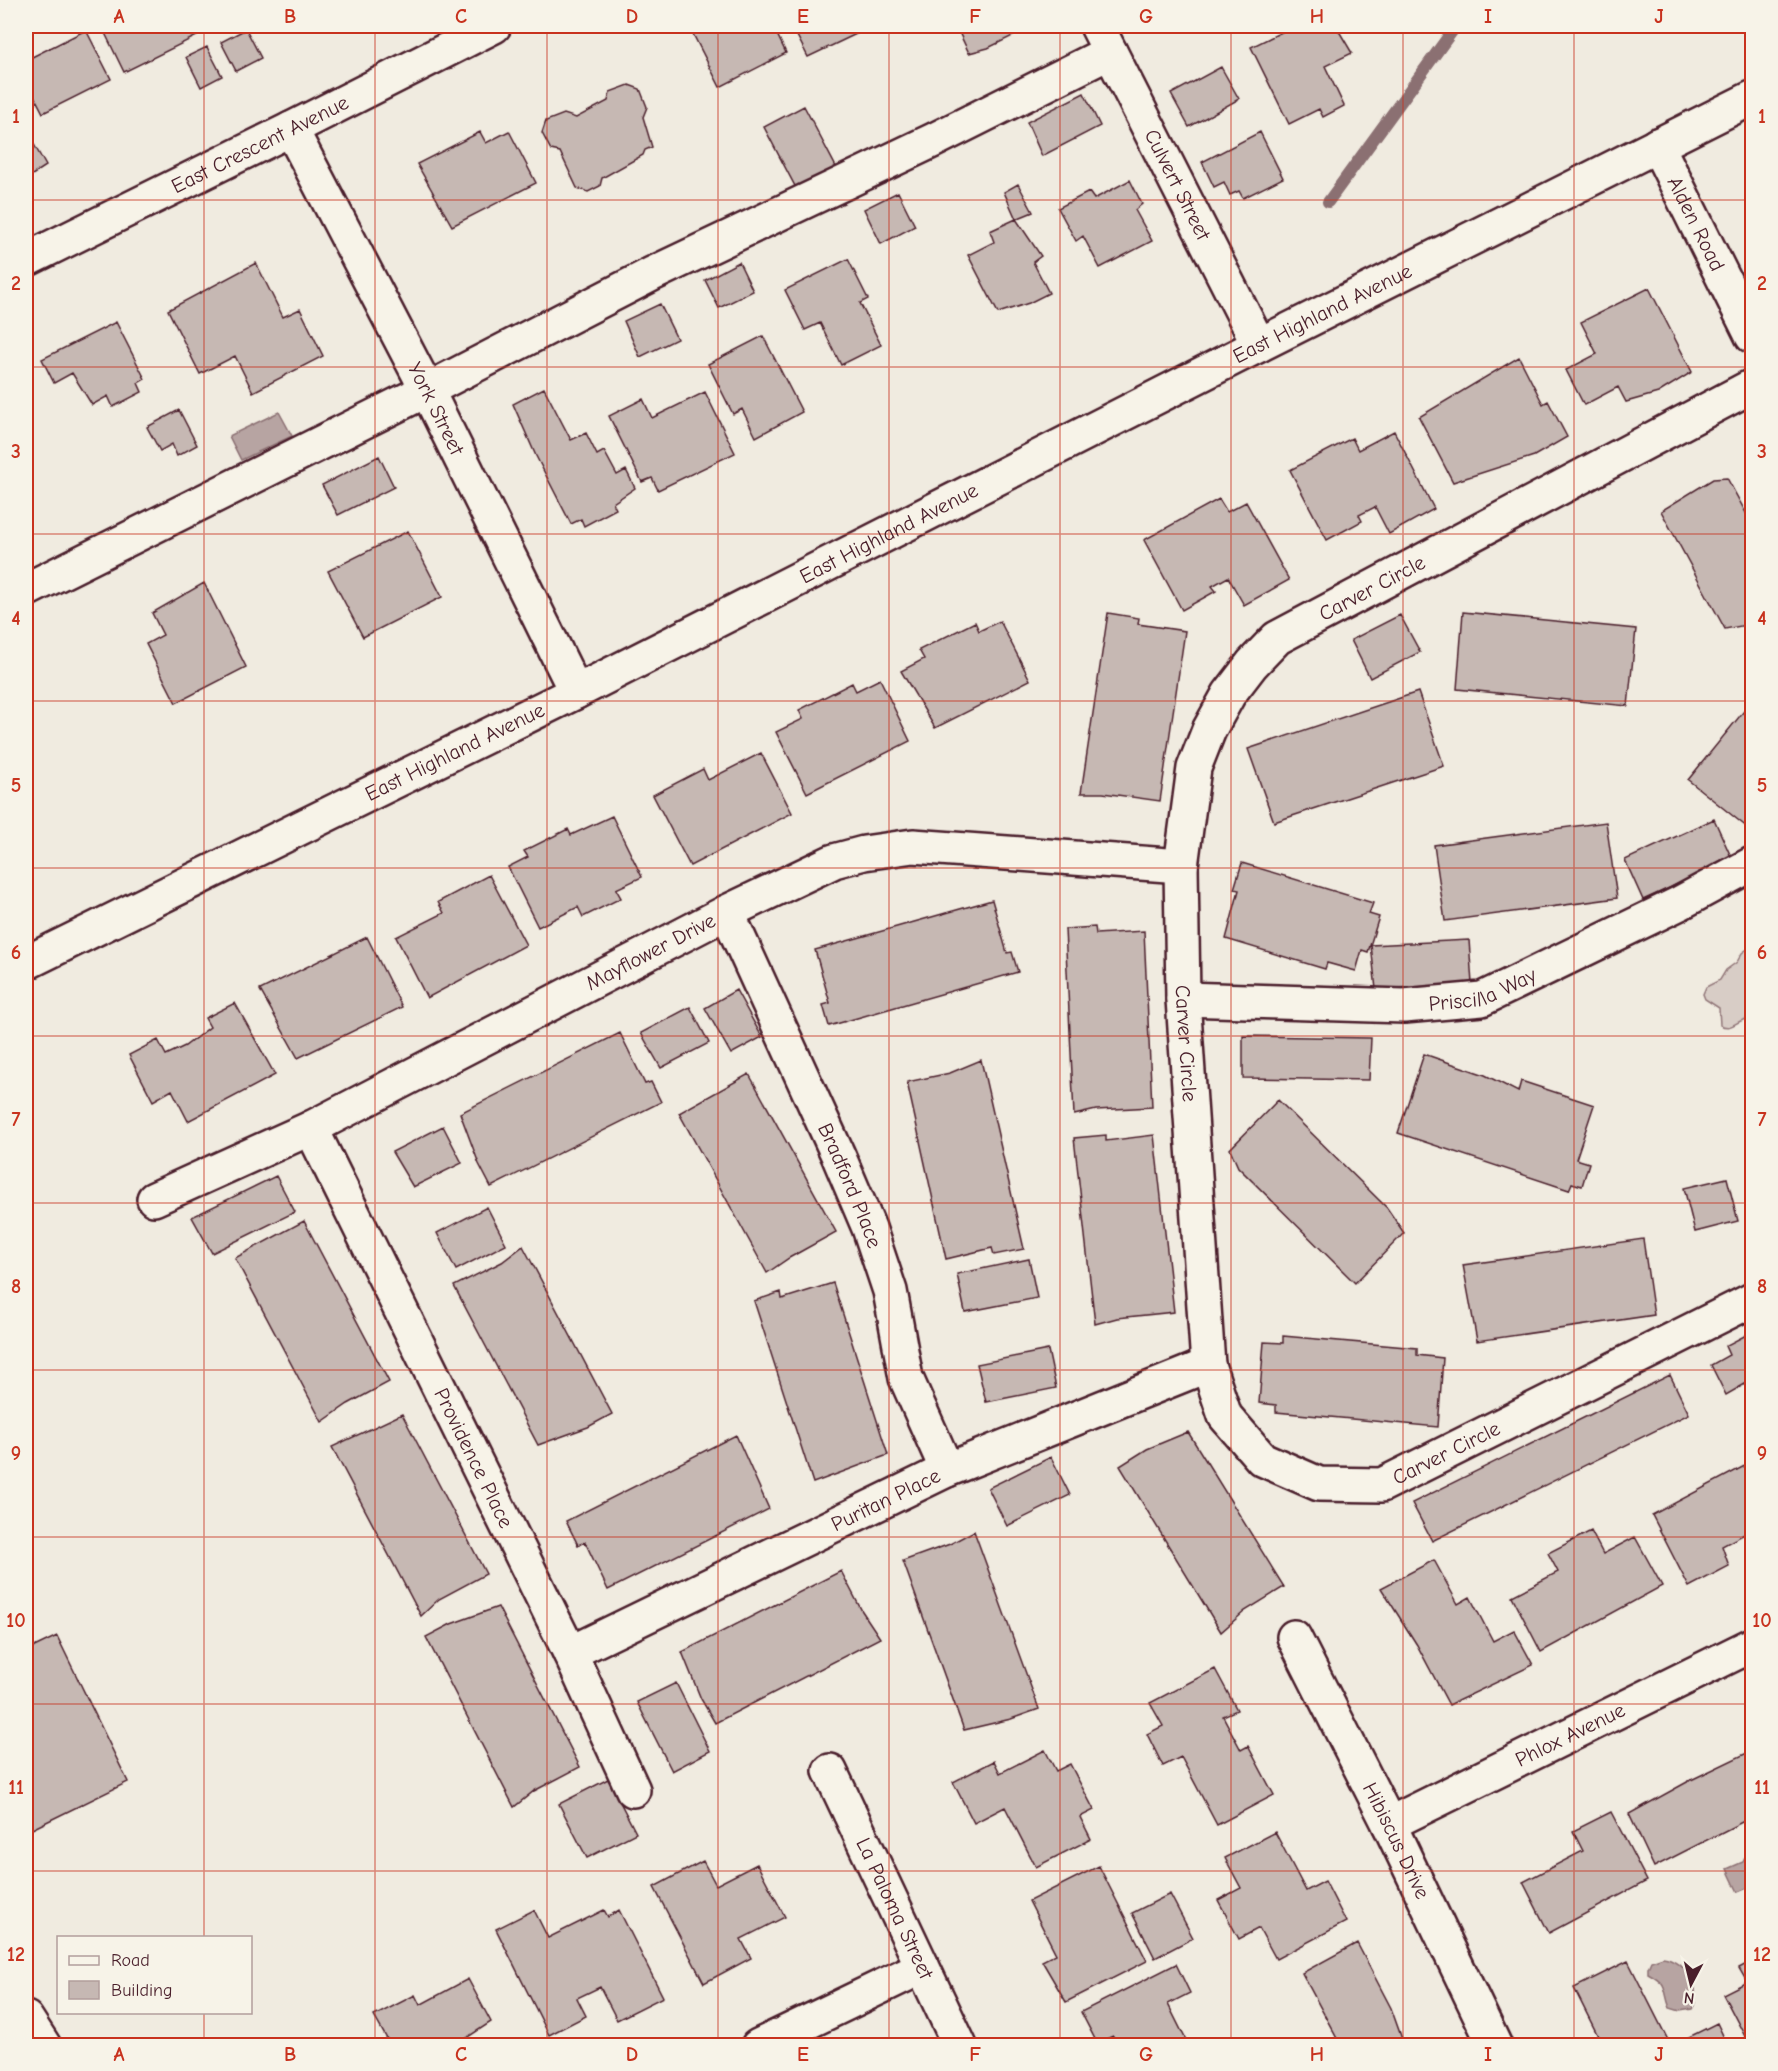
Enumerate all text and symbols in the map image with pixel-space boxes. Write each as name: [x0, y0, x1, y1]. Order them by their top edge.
text: A: [113, 5, 125, 28]
text: B: [284, 5, 296, 28]
text: C: [455, 5, 467, 28]
text: D: [626, 5, 638, 28]
text: E: [797, 5, 809, 28]
text: F: [969, 5, 981, 28]
text: G: [1139, 5, 1153, 28]
text: H: [1310, 5, 1324, 28]
text: I: [1484, 5, 1492, 28]
text: J: [1654, 5, 1664, 28]
street label: East Crescent Avenue: [167, 90, 352, 198]
text: 1: [12, 105, 20, 128]
text: 1: [1758, 105, 1766, 128]
street label: Culvert Street: [1139, 125, 1216, 245]
street label: Alden Road: [1663, 173, 1730, 275]
street label: East Highland Avenue: [1229, 258, 1416, 368]
text: 2: [11, 272, 21, 295]
text: 2: [1757, 272, 1767, 295]
street label: York Street: [403, 358, 470, 460]
text: 3: [11, 440, 21, 463]
text: 3: [1757, 440, 1767, 463]
street label: East Highland Avenue: [796, 478, 982, 588]
street label: Carver Circle: [1315, 550, 1429, 626]
text: 4: [11, 607, 21, 630]
text: 4: [1757, 607, 1767, 630]
street label: East Highland Avenue: [361, 697, 548, 806]
text: 5: [11, 774, 21, 797]
text: 5: [1757, 774, 1767, 797]
street label: Mayflower Drive: [582, 908, 719, 995]
text: 6: [11, 941, 21, 964]
text: 6: [1757, 941, 1767, 964]
street label: Priscilla Way: [1427, 962, 1541, 1016]
street label: Carver Circle: [1171, 985, 1202, 1103]
text: 7: [12, 1108, 21, 1131]
text: 7: [1758, 1108, 1767, 1131]
street label: Bradford Place: [813, 1119, 887, 1251]
text: 8: [11, 1275, 21, 1298]
text: 8: [1757, 1275, 1767, 1298]
street label: Providence Place: [429, 1384, 518, 1532]
street label: Carver Circle: [1389, 1416, 1504, 1490]
text: 9: [11, 1442, 21, 1465]
text: 9: [1757, 1442, 1767, 1465]
street label: Puritan Place: [827, 1463, 944, 1536]
text: 10: [6, 1609, 26, 1632]
text: 10: [1752, 1609, 1772, 1632]
street label: Phlox Avenue: [1511, 1698, 1629, 1772]
text: 11: [8, 1776, 24, 1799]
text: 11: [1754, 1776, 1770, 1799]
street label: Hibiscus Drive: [1358, 1778, 1435, 1903]
street label: La Paloma Street: [851, 1834, 939, 1984]
legend: [57, 1936, 252, 2014]
text: 12: [7, 1943, 25, 1966]
text: 12: [1753, 1943, 1771, 1966]
text: Road: [111, 1950, 150, 1971]
north arrow: [1661, 1954, 1721, 2014]
text: Building: [111, 1980, 173, 2001]
text: N: [1683, 1988, 1696, 2007]
text: A: [113, 2043, 125, 2066]
text: B: [284, 2043, 296, 2066]
text: C: [455, 2043, 467, 2066]
text: D: [626, 2043, 638, 2066]
text: E: [797, 2043, 809, 2066]
text: F: [969, 2043, 981, 2066]
text: G: [1139, 2043, 1153, 2066]
text: H: [1310, 2043, 1324, 2066]
text: I: [1484, 2043, 1492, 2066]
text: J: [1654, 2043, 1664, 2066]

